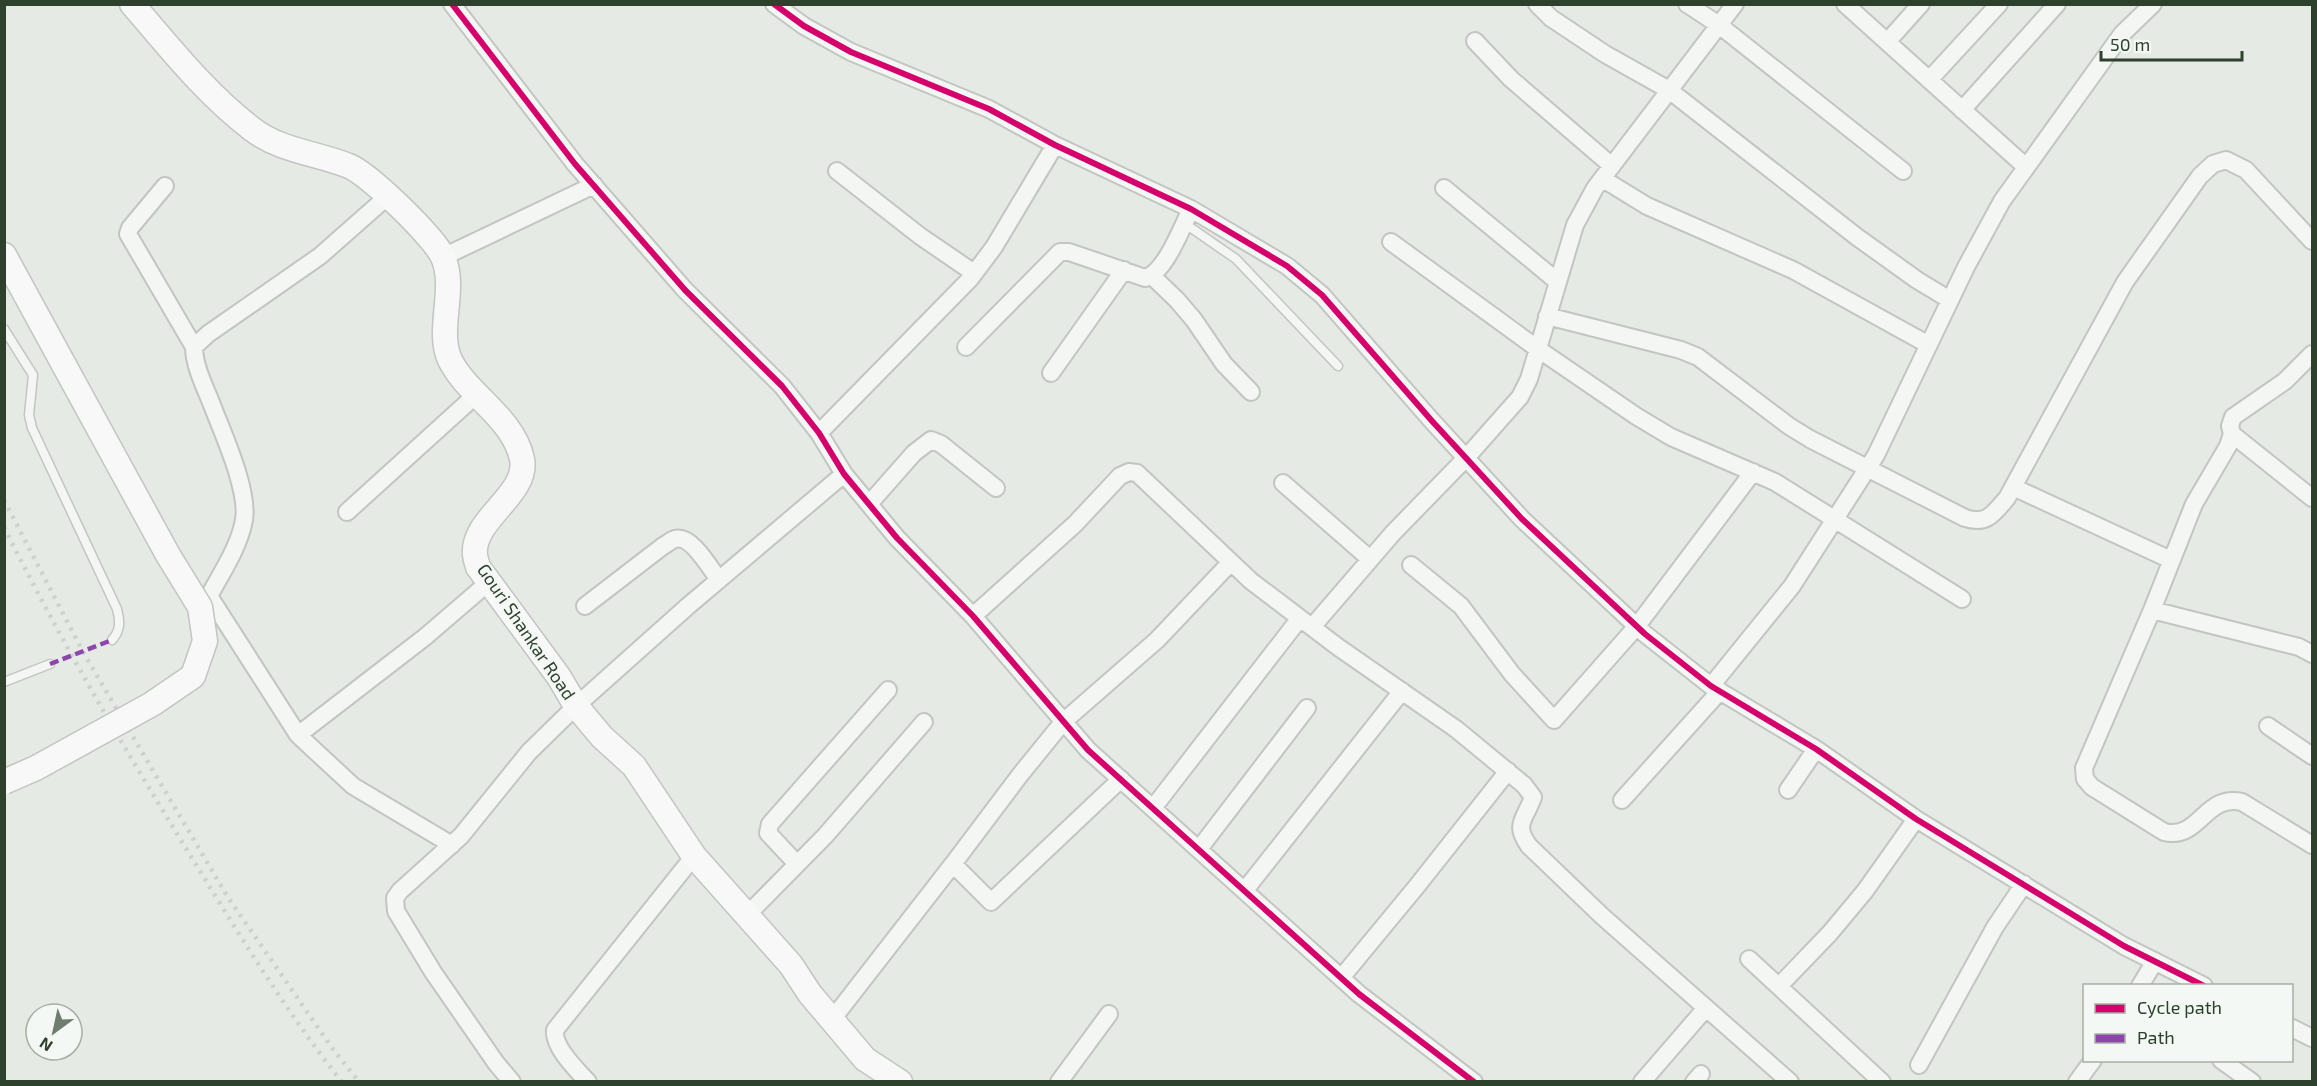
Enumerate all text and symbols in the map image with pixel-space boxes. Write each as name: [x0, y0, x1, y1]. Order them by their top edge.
scale bar: [2101, 24, 2242, 62]
text: 50 m: [2110, 33, 2150, 55]
street label: Gouri Shankar Road: [473, 559, 581, 704]
legend: [2083, 984, 2293, 1062]
text: Cycle path: [2137, 996, 2222, 1018]
north arrow: [24, 1002, 84, 1062]
text: Path: [2137, 1026, 2175, 1048]
text: N: [36, 1034, 56, 1056]

